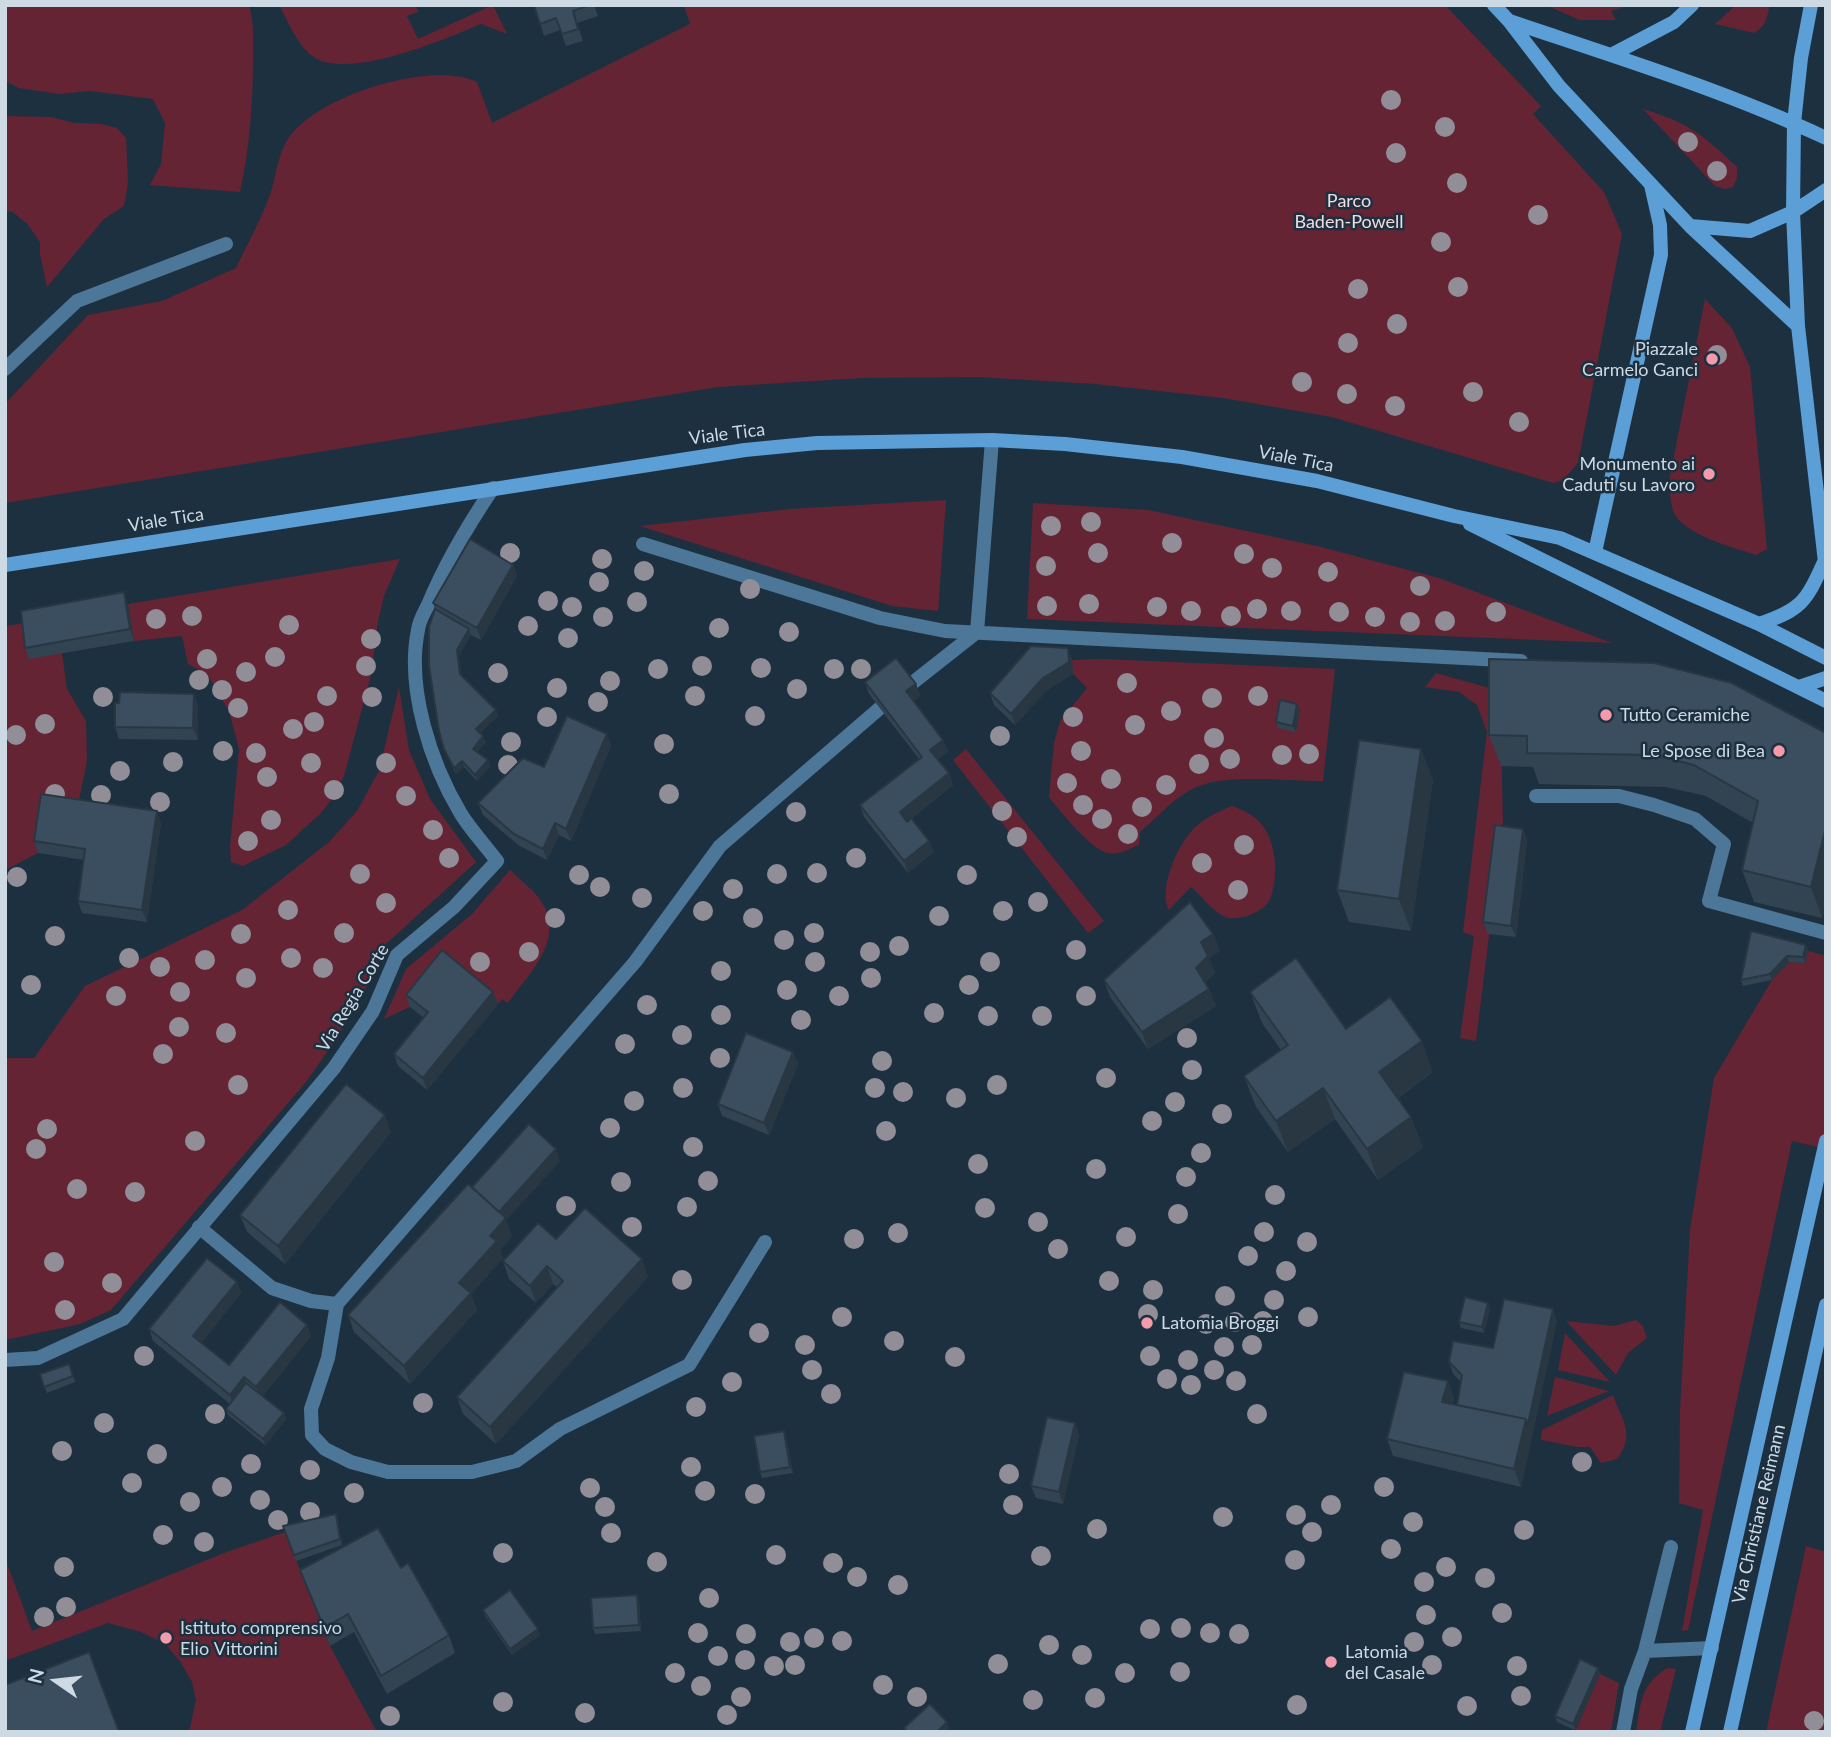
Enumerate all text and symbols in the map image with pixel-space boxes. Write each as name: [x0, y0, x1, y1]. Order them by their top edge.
park label: Parco Baden-Powell: [1294, 190, 1404, 232]
place label: Piazzale Carmelo Ganci: [1582, 338, 1698, 380]
marker: Piazzale Carmelo Ganci: [1704, 351, 1720, 367]
street label: Viale Tica: [688, 419, 766, 449]
street label: Viale Tica: [1257, 441, 1335, 477]
place label: Monumento ai Caduti su Lavoro: [1562, 453, 1695, 496]
marker: Monumento ai Caduti su Lavoro: [1701, 466, 1717, 482]
street label: Viale Tica: [127, 503, 205, 537]
place label: Tutto Ceramiche: [1620, 704, 1750, 726]
marker: Tutto Ceramiche: [1598, 707, 1614, 723]
place label: Le Spose di Bea: [1642, 740, 1765, 762]
marker: Le Spose di Bea: [1771, 743, 1787, 759]
street label: Via Regia Corte: [312, 940, 394, 1056]
place label: Latomia Broggi: [1161, 1312, 1279, 1334]
marker: Latomia Broggi: [1139, 1315, 1155, 1331]
street label: Via Christiane Reimann: [1728, 1422, 1790, 1606]
place label: Istituto comprensivo Elio Vittorini: [180, 1617, 342, 1660]
marker: Istituto comprensivo Elio Vittorini: [158, 1630, 174, 1646]
place label: Latomia del Casale: [1345, 1641, 1425, 1684]
north arrow: [21, 1646, 91, 1716]
marker: Latomia del Casale: [1323, 1654, 1339, 1670]
text: N: [22, 1666, 48, 1686]

